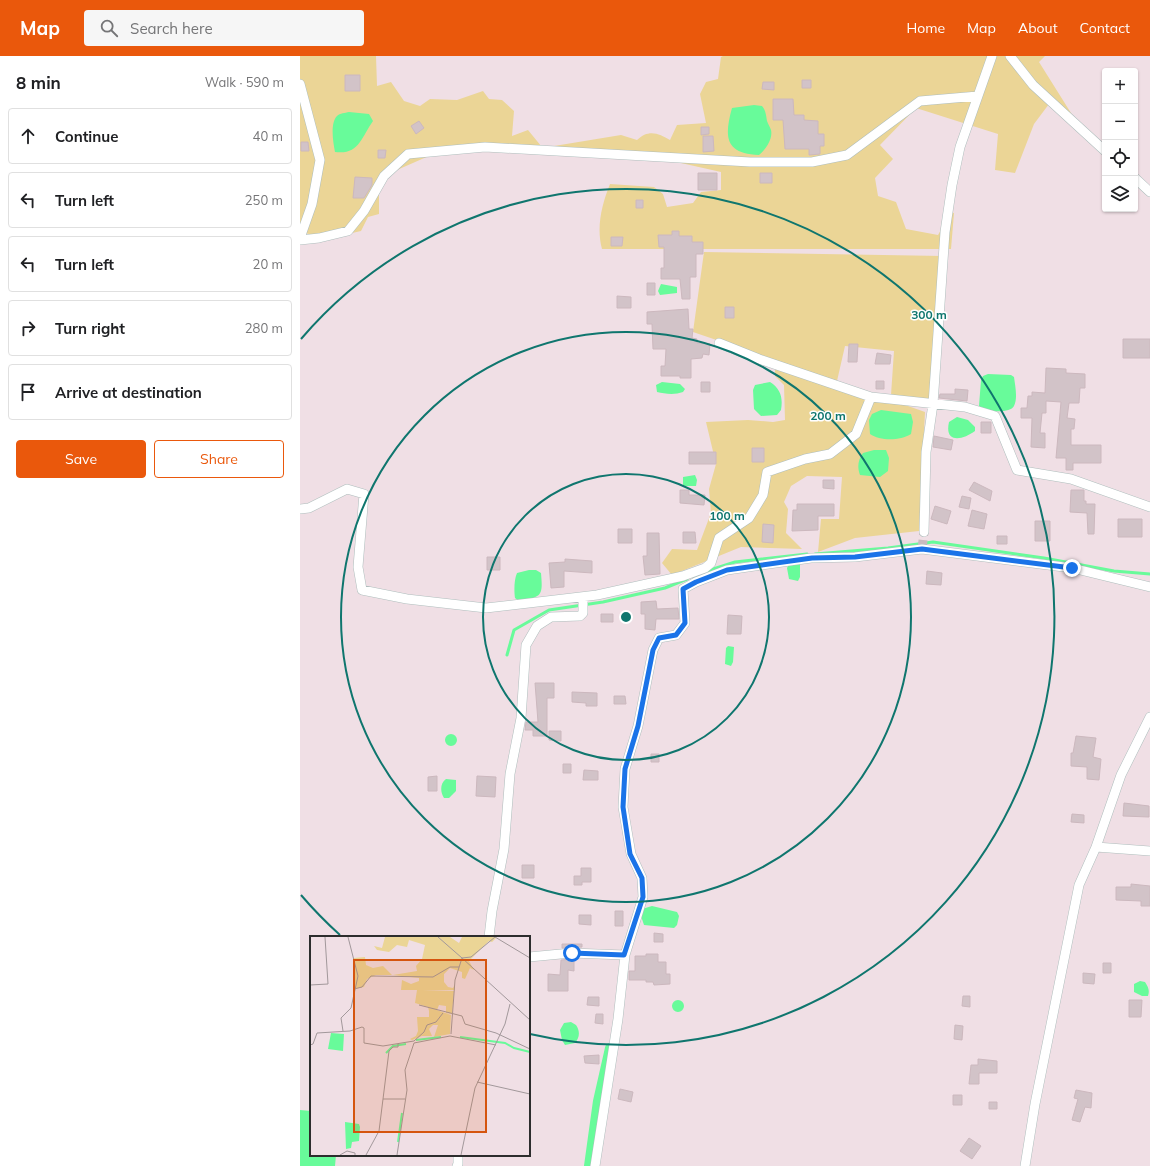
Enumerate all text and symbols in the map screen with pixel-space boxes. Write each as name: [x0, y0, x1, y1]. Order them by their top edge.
search box: [84, 10, 364, 46]
text: Map: [20, 16, 60, 40]
icon: search: [98, 17, 120, 39]
text: Search here: [130, 19, 213, 38]
text: Home: [906, 19, 945, 37]
text: Map: [967, 19, 996, 37]
text: About: [1018, 19, 1058, 37]
text: Contact: [1080, 19, 1130, 37]
map controls: [1102, 68, 1138, 212]
button: +: [1102, 68, 1138, 104]
text: 8 min: [16, 72, 61, 93]
text: Walk · 590 m: [205, 74, 284, 90]
button: −: [1102, 104, 1138, 140]
icon: ahead: [17, 125, 39, 147]
text: Continue: [55, 127, 118, 146]
text: 40 m: [253, 128, 283, 144]
button: locate: [1102, 140, 1138, 176]
button: layers: [1102, 176, 1138, 212]
icon: left: [17, 189, 39, 211]
text: Turn left: [55, 191, 114, 210]
text: 250 m: [245, 192, 283, 208]
icon: left: [17, 253, 39, 275]
text: Turn left: [55, 255, 114, 274]
text: 20 m: [253, 256, 283, 272]
text: 300 m: [911, 307, 947, 322]
icon: right: [17, 317, 39, 339]
text: Turn right: [55, 319, 125, 338]
text: 280 m: [245, 320, 283, 336]
icon: arrive: [17, 381, 39, 403]
text: Arrive at destination: [55, 383, 202, 402]
text: 200 m: [810, 408, 846, 423]
button: Save: [16, 440, 146, 478]
button: Share: [154, 440, 284, 478]
text: 100 m: [709, 508, 745, 523]
route end: [1063, 559, 1081, 577]
centre of rings: [619, 610, 633, 624]
inset map: [310, 936, 530, 1156]
route start: [563, 944, 581, 962]

